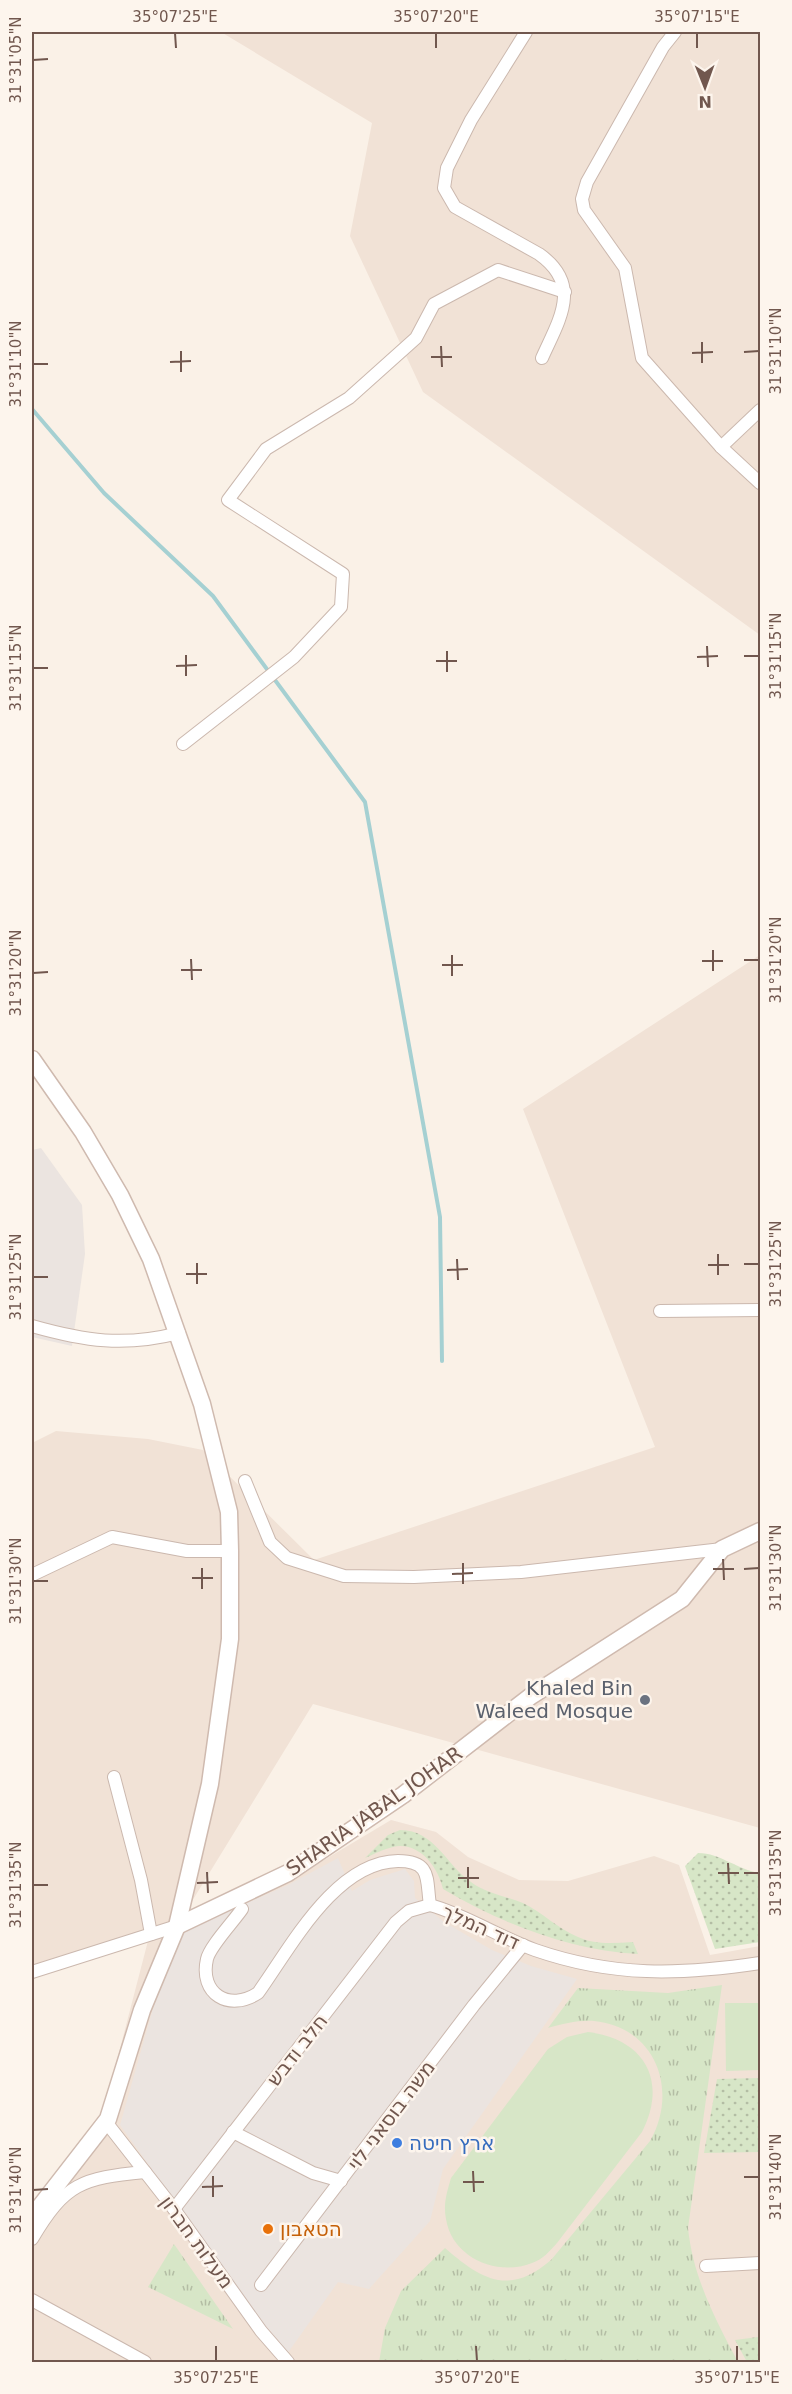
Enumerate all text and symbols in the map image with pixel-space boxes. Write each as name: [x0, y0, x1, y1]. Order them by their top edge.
text: 35°07'25"E: [132, 8, 218, 26]
text: 35°07'20"E: [393, 8, 479, 26]
text: 35°07'15"E: [654, 8, 740, 26]
text: 31°31'05"N: [7, 16, 25, 104]
north arrow: [675, 57, 735, 117]
text: N: [698, 92, 712, 111]
text: 31°31'10"N: [767, 307, 785, 395]
text: 31°31'10"N: [7, 320, 25, 408]
text: 31°31'15"N: [767, 612, 785, 700]
text: 31°31'15"N: [7, 624, 25, 712]
text: 31°31'20"N: [767, 916, 785, 1004]
text: 31°31'20"N: [7, 929, 25, 1017]
text: 31°31'25"N: [767, 1220, 785, 1308]
text: 31°31'25"N: [7, 1233, 25, 1321]
text: 31°31'30"N: [767, 1524, 785, 1612]
text: 31°31'30"N: [7, 1537, 25, 1625]
place label: Khaled Bin Waleed Mosque: [475, 1676, 633, 1723]
marker: Khaled Bin Waleed Mosque: [638, 1693, 652, 1707]
street label: SHARIA JABAL JOHAR: [281, 1741, 467, 1881]
text: 31°31'35"N: [767, 1829, 785, 1917]
text: 31°31'35"N: [7, 1841, 25, 1929]
street label: דוד המלך: [438, 1899, 524, 1955]
street label: חלב ודבש: [262, 2009, 332, 2091]
street label: משה בוסאני לוי: [342, 2056, 440, 2174]
place label: ארץ חיטה: [409, 2131, 494, 2155]
text: 31°31'40"N: [767, 2133, 785, 2221]
marker: ארץ חיטה: [390, 2136, 404, 2150]
text: 31°31'40"N: [7, 2146, 25, 2234]
street label: מעלות חברון: [155, 2191, 239, 2293]
place label: הטאבון: [280, 2217, 342, 2241]
marker: הטאבון: [261, 2222, 275, 2236]
text: 35°07'25"E: [173, 2369, 259, 2387]
text: 35°07'20"E: [434, 2369, 520, 2387]
text: 35°07'15"E: [694, 2369, 780, 2387]

